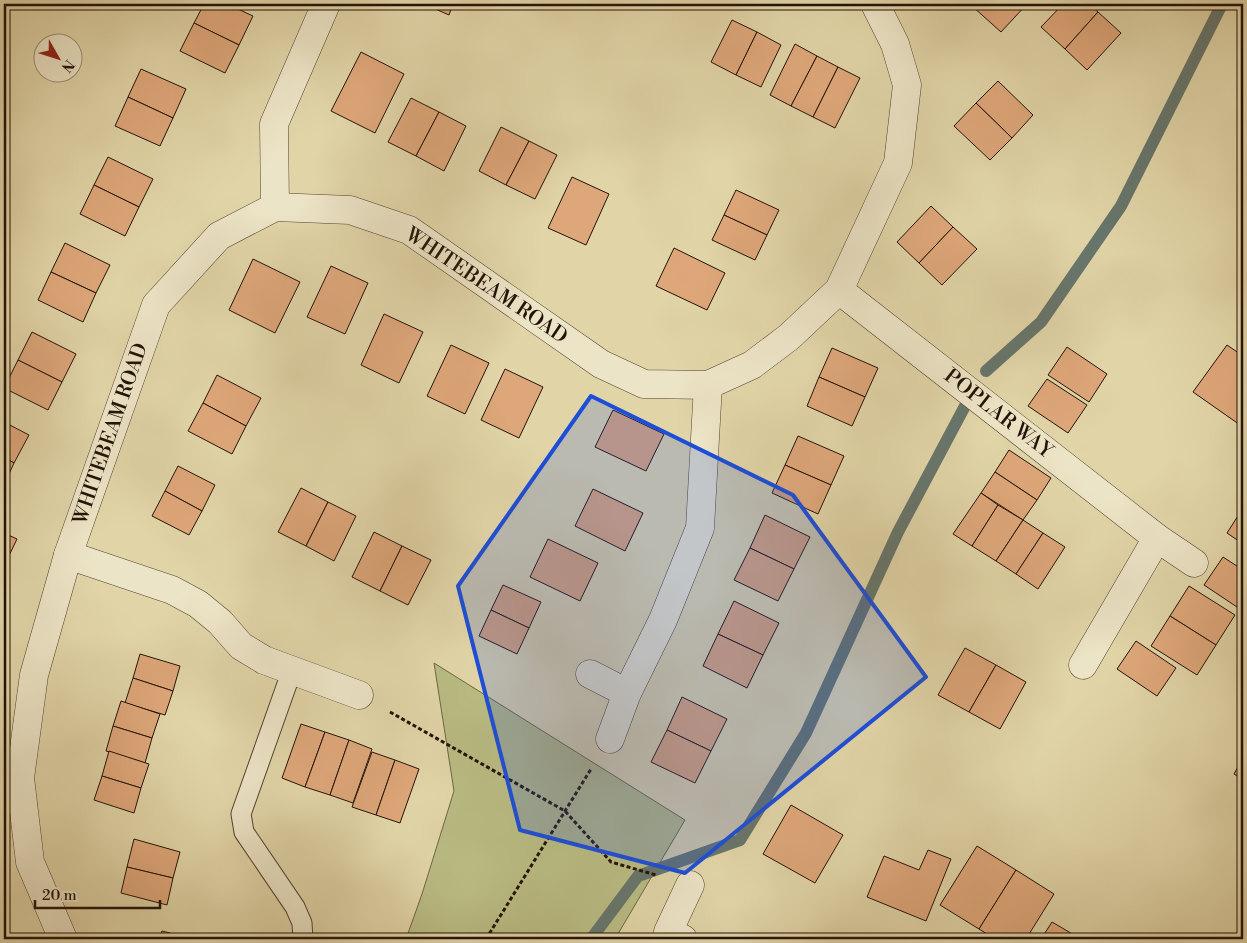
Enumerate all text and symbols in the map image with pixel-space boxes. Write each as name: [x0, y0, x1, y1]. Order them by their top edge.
north arrow: [32, 32, 82, 82]
text: N: [57, 56, 78, 76]
street label: WHITEBEAM ROAD: [399, 222, 572, 350]
street label: WHITEBEAM ROAD: [68, 340, 154, 529]
street label: POPLAR WAY: [939, 364, 1058, 465]
scale bar: [35, 878, 160, 910]
text: 20 m: [42, 886, 77, 905]

